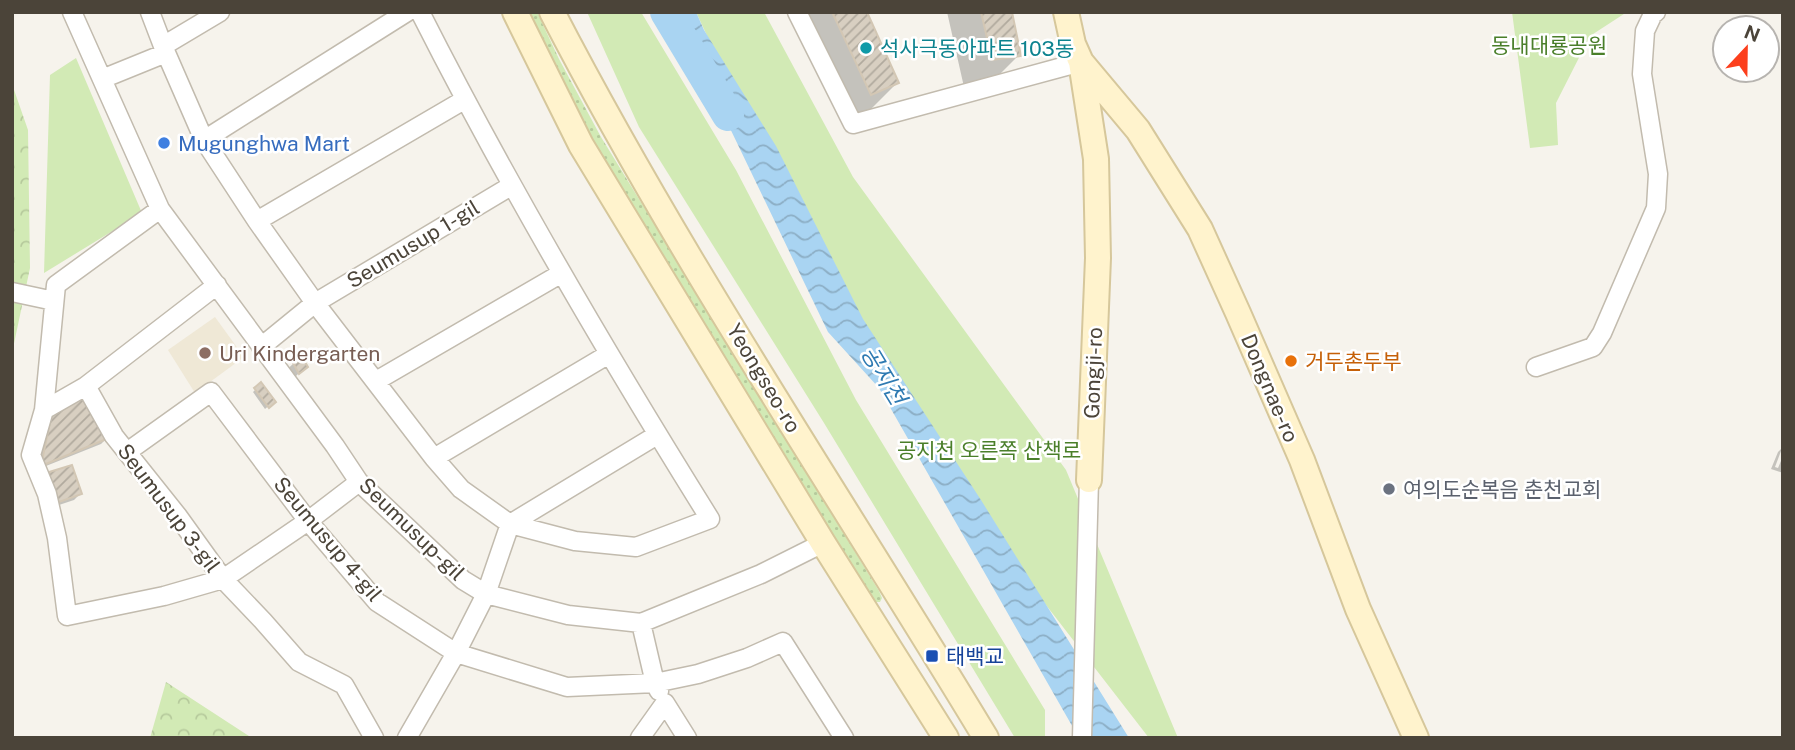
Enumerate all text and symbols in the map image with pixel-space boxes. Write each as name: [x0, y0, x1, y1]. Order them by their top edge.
north arrow: [1711, 14, 1781, 84]
text: N: [1741, 20, 1763, 46]
park label: 동내대룡공원: [1491, 33, 1607, 58]
place label: 석사극동아파트 103동: [880, 36, 1074, 61]
marker: 석사극동아파트 103동: [858, 40, 874, 56]
place label: Mugunghwa Mart: [178, 131, 350, 156]
marker: Mugunghwa Mart: [156, 135, 172, 151]
street label: Seumusup 1-gil: [342, 195, 484, 293]
street label: Yeongseo-ro: [722, 319, 806, 437]
street label: Gongji-ro: [1079, 327, 1107, 419]
street label: Dongnae-ro: [1236, 330, 1304, 446]
place label: Uri Kindergarten: [219, 341, 380, 366]
water label: 공지천: [856, 341, 913, 412]
marker: Uri Kindergarten: [197, 345, 213, 361]
place label: 거두촌두부: [1305, 349, 1402, 374]
marker: 거두촌두부: [1283, 353, 1299, 369]
park label: 공지천 오른쪽 산책로: [897, 438, 1081, 463]
street label: Seumusup 3-gil: [112, 439, 226, 577]
street label: Seumusup 4-gil: [269, 472, 387, 606]
street label: Seumusup-gil: [354, 472, 470, 586]
place label: 여의도순복음 춘천교회: [1403, 477, 1601, 502]
marker: 여의도순복음 춘천교회: [1381, 481, 1397, 497]
place label: 태백교: [946, 644, 1004, 669]
marker: 태백교: [924, 648, 940, 664]

